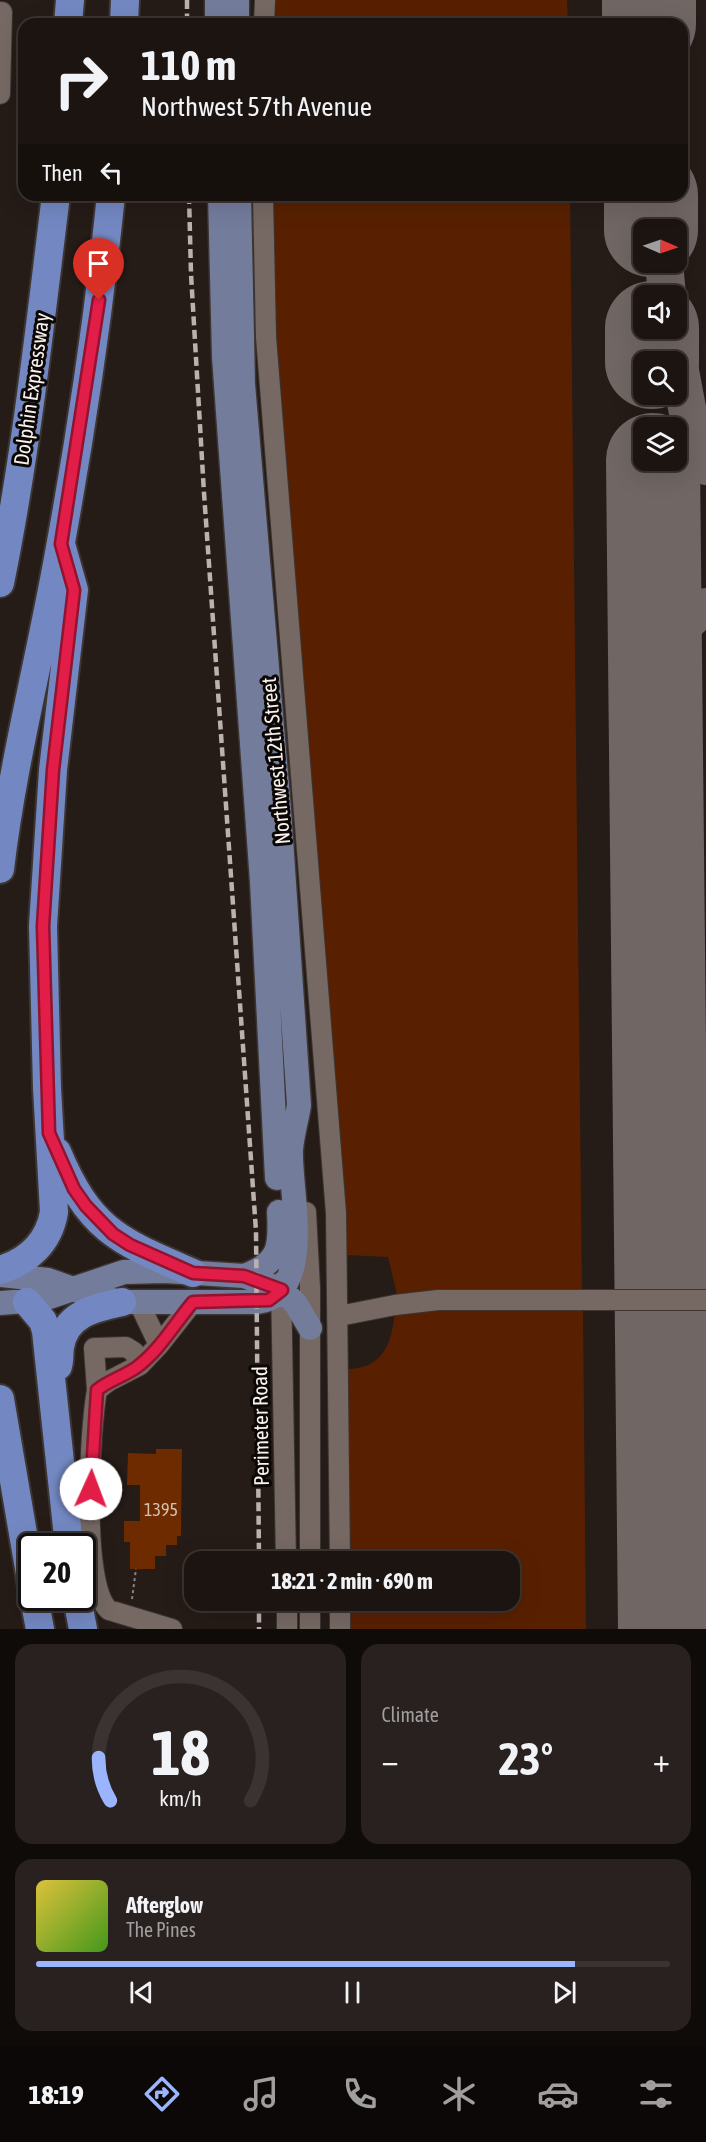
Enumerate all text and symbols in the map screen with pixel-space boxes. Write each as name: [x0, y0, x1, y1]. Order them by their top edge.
text: 110 m: [141, 41, 236, 89]
icon: right: [42, 42, 120, 120]
text: Northwest 57th Avenue: [141, 91, 372, 122]
icon: left: [95, 156, 128, 189]
text: Then: [42, 160, 83, 186]
north arrow: [633, 219, 687, 273]
map controls: [633, 219, 687, 471]
pin: [73, 238, 124, 300]
icon: arrive: [82, 247, 115, 280]
button: sound: [633, 285, 687, 339]
street label: Dolphin Expressway: [8, 311, 54, 467]
button: search: [633, 351, 687, 405]
button: layers: [633, 417, 687, 471]
street label: Northwest 12th Street: [256, 676, 294, 846]
street label: Perimeter Road: [247, 1366, 273, 1486]
position arrow: [59, 1457, 123, 1521]
house number: 1395: [144, 1499, 178, 1520]
speed limit sign: 20: [18, 1533, 96, 1611]
text: 18:21 · 2 min · 690 m: [271, 1568, 433, 1594]
text: Climate: [382, 1703, 439, 1726]
text: 18: [151, 1717, 210, 1788]
text: 23°: [498, 1733, 553, 1785]
text: −: [382, 1741, 399, 1779]
text: +: [653, 1741, 670, 1779]
text: km/h: [159, 1786, 202, 1811]
text: Afterglow: [126, 1892, 203, 1918]
text: The Pines: [126, 1918, 196, 1941]
icon: previous: [125, 1976, 158, 2009]
icon: pause: [336, 1976, 369, 2009]
icon: next: [548, 1976, 581, 2009]
icon: directions: [141, 2073, 183, 2115]
icon: music: [240, 2073, 282, 2115]
icon: phone: [339, 2073, 381, 2115]
icon: climate: [438, 2073, 480, 2115]
icon: car: [537, 2073, 579, 2115]
icon: filters: [635, 2073, 677, 2115]
text: 18:19: [28, 2079, 84, 2110]

